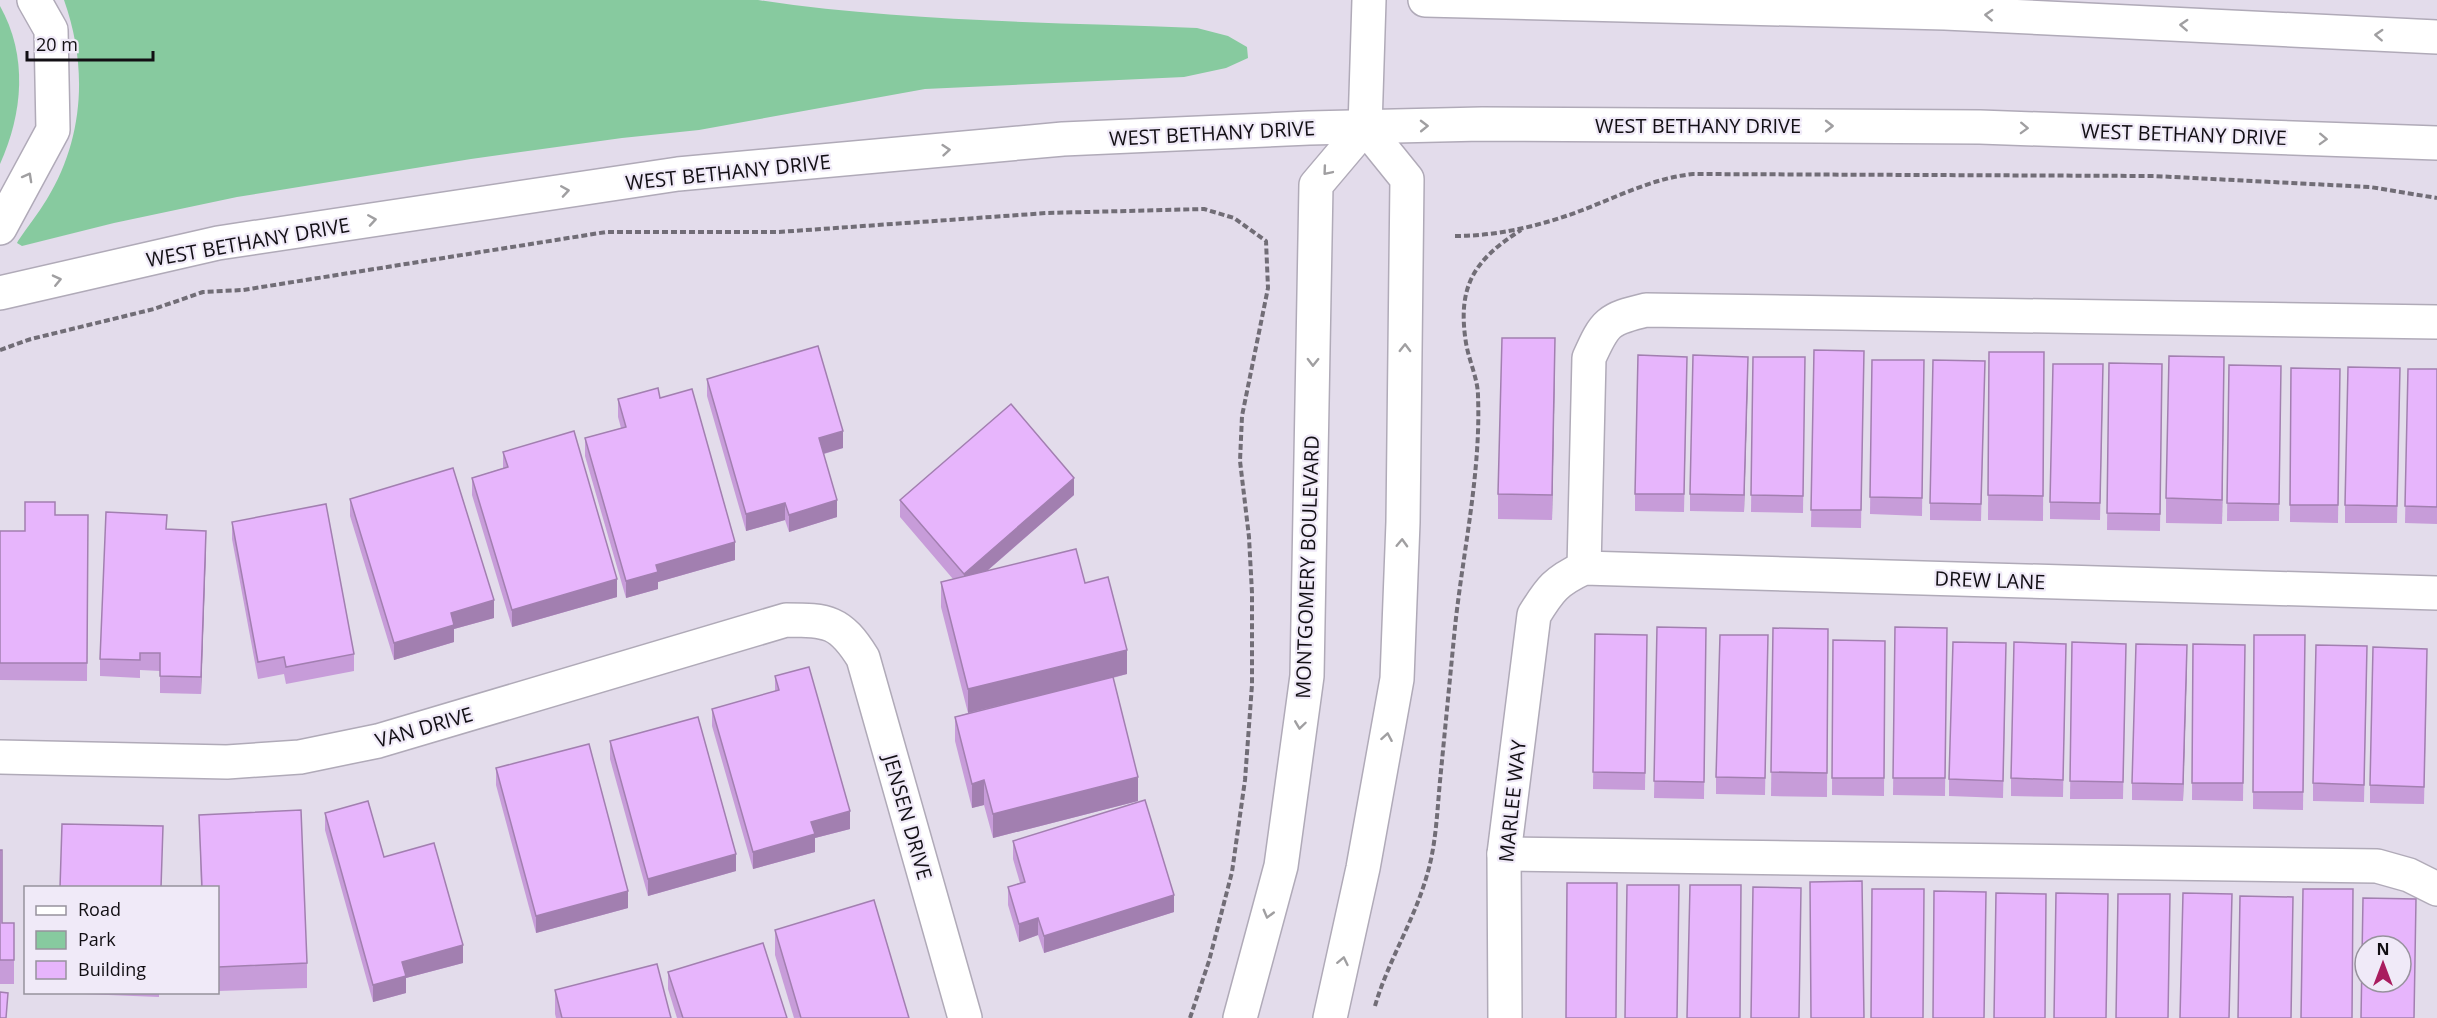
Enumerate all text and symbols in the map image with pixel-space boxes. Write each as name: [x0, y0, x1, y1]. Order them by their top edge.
one-way arrow: [1985, 9, 1994, 22]
one-way arrow: [2179, 18, 2188, 31]
scale bar: [27, 24, 153, 62]
one-way arrow: [2374, 28, 2383, 41]
text: 20 m: [36, 32, 78, 56]
street label: WEST BETHANY DRIVE: [1595, 112, 1801, 139]
street label: WEST BETHANY DRIVE: [1108, 114, 1316, 152]
street label: WEST BETHANY DRIVE: [2081, 117, 2287, 151]
one-way arrow: [1419, 119, 1428, 132]
one-way arrow: [1824, 120, 1833, 132]
one-way arrow: [2019, 122, 2028, 135]
one-way arrow: [2319, 133, 2328, 145]
one-way arrow: [941, 144, 950, 157]
street label: WEST BETHANY DRIVE: [624, 148, 832, 196]
one-way arrow: [1323, 164, 1334, 175]
one-way arrow: [21, 173, 32, 183]
one-way arrow: [560, 186, 570, 198]
street label: WEST BETHANY DRIVE: [144, 211, 352, 273]
one-way arrow: [368, 215, 377, 227]
one-way arrow: [52, 275, 62, 288]
one-way arrow: [1399, 343, 1411, 352]
one-way arrow: [1307, 358, 1319, 367]
street label: MONTGOMERY BOULEVARD: [1289, 435, 1325, 699]
one-way arrow: [1396, 538, 1408, 547]
street label: DREW LANE: [1934, 565, 2046, 595]
street label: VAN DRIVE: [372, 700, 476, 754]
one-way arrow: [1295, 720, 1307, 729]
one-way arrow: [1380, 732, 1393, 742]
street label: MARLEE WAY: [1492, 738, 1532, 864]
street label: JENSEN DRIVE: [877, 749, 939, 883]
legend: [24, 886, 219, 994]
text: Road: [78, 897, 121, 921]
one-way arrow: [1263, 908, 1275, 919]
text: Park: [78, 927, 116, 951]
north arrow: [2353, 934, 2413, 994]
text: N: [2376, 938, 2390, 960]
one-way arrow: [1336, 956, 1349, 966]
text: Building: [78, 957, 146, 981]

